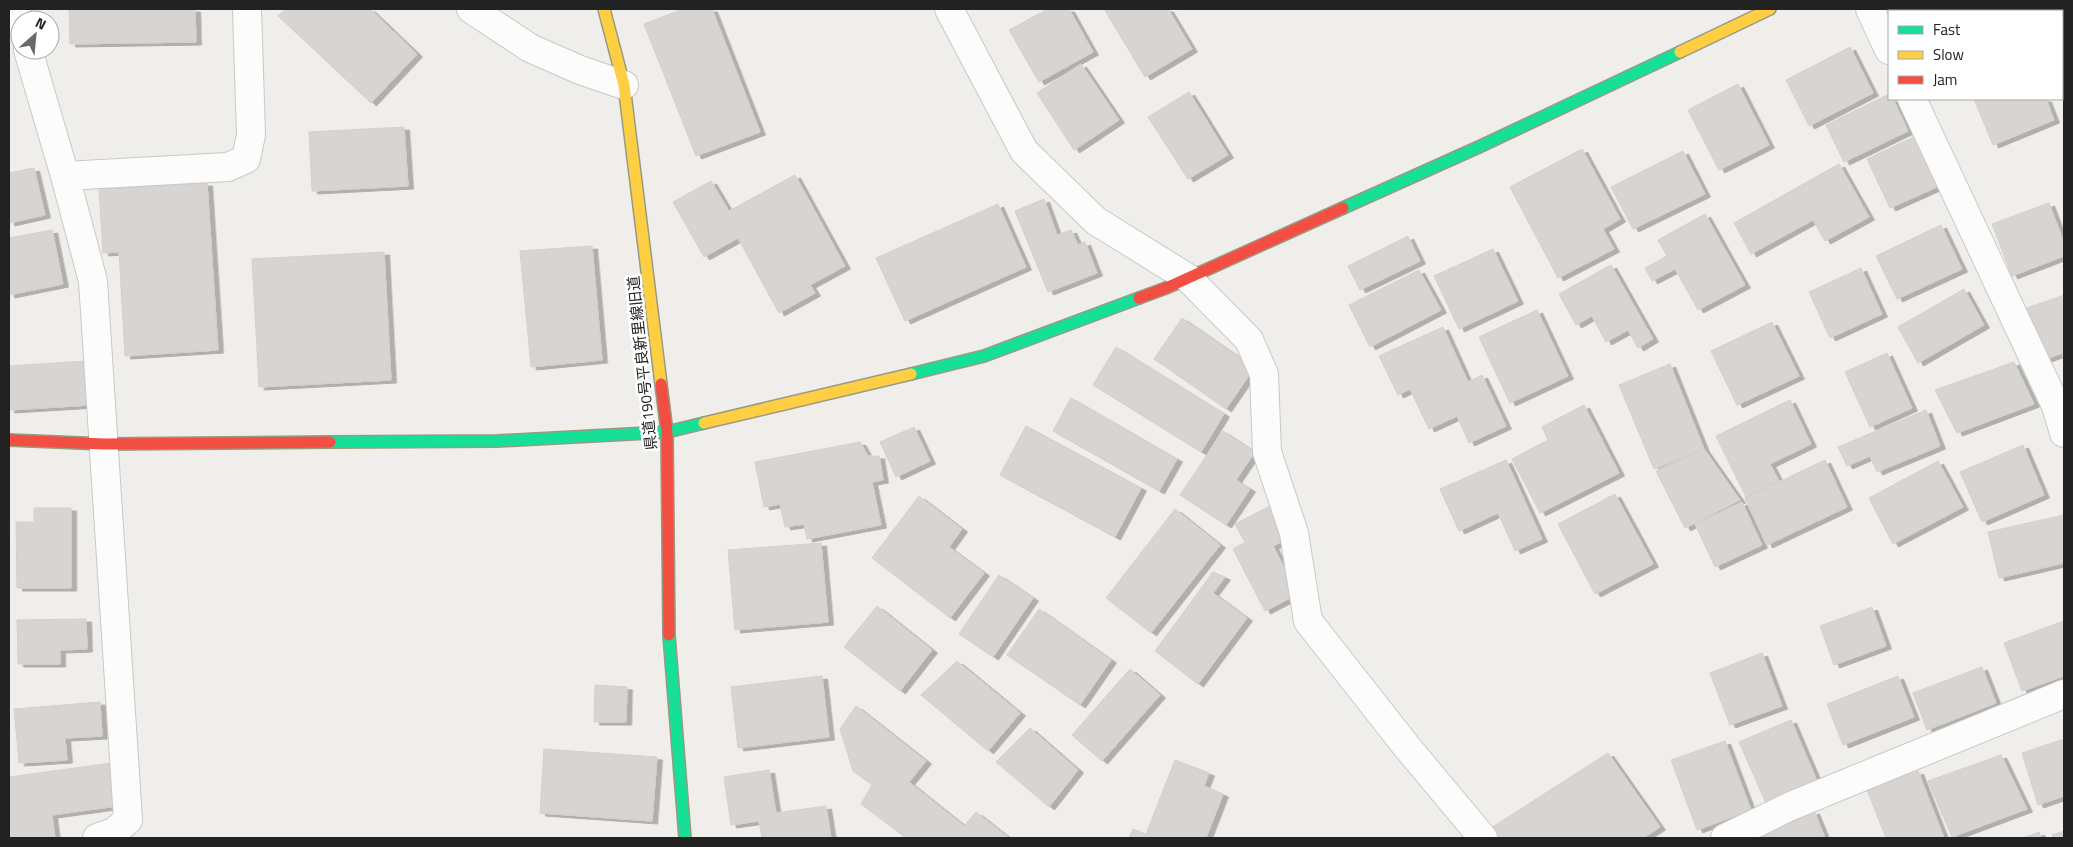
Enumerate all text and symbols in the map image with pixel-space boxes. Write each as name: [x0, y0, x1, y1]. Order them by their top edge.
north arrow: [10, 10, 60, 60]
legend: [1888, 10, 2063, 100]
text: N: [32, 11, 50, 35]
text: Fast: [1933, 18, 1961, 41]
text: Slow: [1933, 43, 1964, 66]
text: Jam: [1933, 68, 1957, 91]
street label: 県道190号平良新里線旧道: [621, 275, 663, 451]

